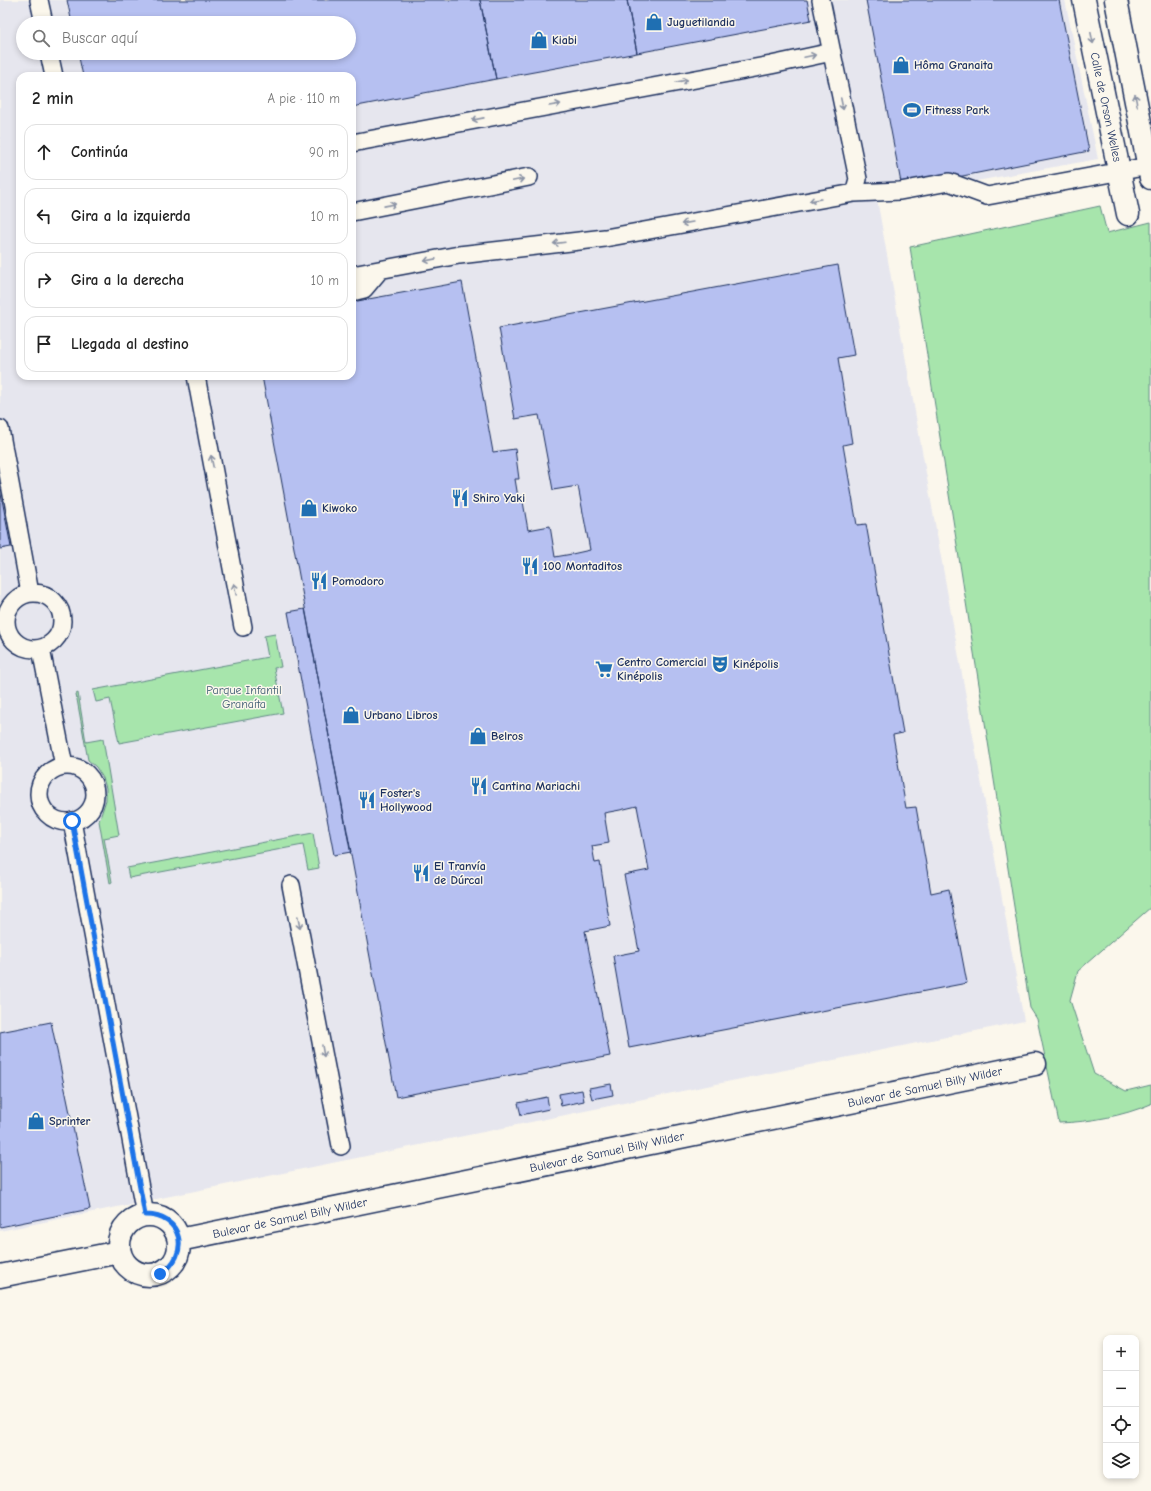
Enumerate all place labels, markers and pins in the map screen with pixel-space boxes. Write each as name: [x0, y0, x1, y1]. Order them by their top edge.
shop icon: Juguetilandia: [644, 12, 664, 32]
place label: Juguetilandia: [667, 15, 735, 29]
shop icon: Kiabi: [529, 30, 549, 50]
place label: Kiabi: [552, 33, 577, 47]
shop icon: Hôma Granaita: [891, 55, 911, 75]
place label: Hôma Granaita: [914, 58, 993, 72]
sports icon: Fitness Park: [902, 100, 922, 120]
place label: Fitness Park: [925, 103, 989, 117]
restaurant icon: Shiro Yaki: [450, 488, 470, 508]
place label: Shiro Yaki: [473, 491, 525, 505]
shop icon: Kiwoko: [299, 498, 319, 518]
place label: Kiwoko: [322, 501, 357, 515]
restaurant icon: 100 Montaditos: [520, 556, 540, 576]
place label: 100 Montaditos: [543, 559, 622, 573]
restaurant icon: Pomodoro: [309, 571, 329, 591]
place label: Pomodoro: [332, 574, 384, 588]
theatre icon: Kinépolis: [710, 654, 730, 674]
place label: Centro Comercial Kinépolis: [617, 655, 707, 683]
place label: Kinépolis: [733, 657, 778, 671]
supermarket icon: Centro Comercial Kinépolis: [594, 659, 614, 679]
shop icon: Urbano Libros: [341, 705, 361, 725]
place label: Urbano Libros: [364, 708, 438, 722]
shop icon: Belros: [468, 726, 488, 746]
place label: Belros: [491, 729, 523, 743]
restaurant icon: Cantina Mariachi: [469, 776, 489, 796]
place label: Cantina Mariachi: [492, 779, 580, 793]
place label: Foster's Hollywood: [380, 786, 432, 814]
restaurant icon: Foster's Hollywood: [357, 790, 377, 810]
place label: El Tranvía de Dúrcal: [434, 859, 486, 887]
restaurant icon: El Tranvía de Dúrcal: [411, 863, 431, 883]
shop icon: Sprinter: [26, 1111, 46, 1131]
place label: Sprinter: [49, 1114, 91, 1128]

